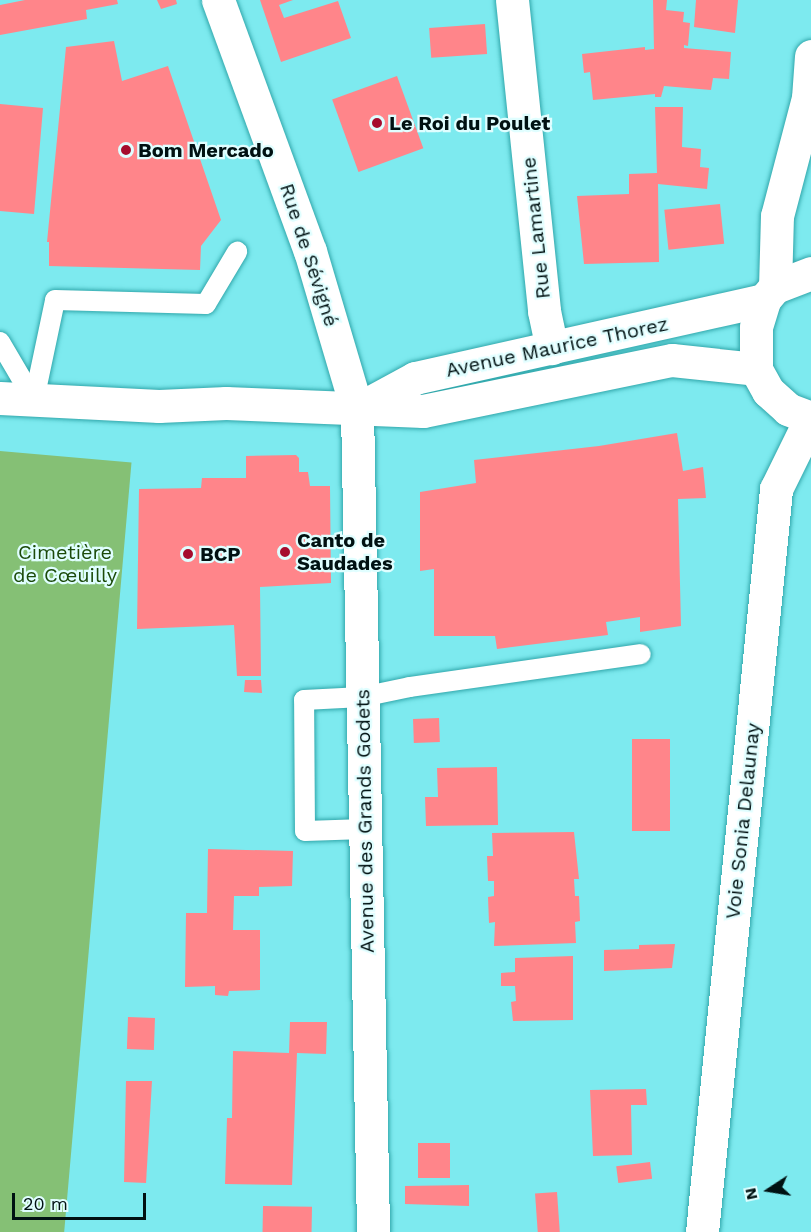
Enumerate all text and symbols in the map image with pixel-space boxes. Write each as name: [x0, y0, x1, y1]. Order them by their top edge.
place label: Le Roi du Poulet: [389, 111, 550, 135]
marker: Le Roi du Poulet: [370, 116, 384, 130]
place label: Bom Mercado: [138, 138, 274, 162]
marker: Bom Mercado: [119, 143, 133, 157]
street label: Rue Lamartine: [517, 156, 555, 300]
street label: Rue de Sévigné: [275, 180, 343, 330]
street label: Avenue Maurice Thorez: [443, 312, 671, 382]
place label: Canto de Saudades: [297, 528, 393, 575]
park label: Cimetière de Cœuilly: [13, 540, 117, 587]
place label: BCP: [200, 542, 241, 566]
marker: Canto de Saudades: [278, 545, 292, 559]
marker: BCP: [181, 547, 195, 561]
street label: Avenue des Grands Godets: [351, 689, 379, 953]
street label: Voie Sonia Delaunay: [721, 722, 765, 920]
north arrow: [739, 1160, 799, 1220]
scale bar: [15, 1181, 148, 1219]
text: N: [740, 1186, 761, 1202]
text: 20 m: [23, 1193, 68, 1214]

